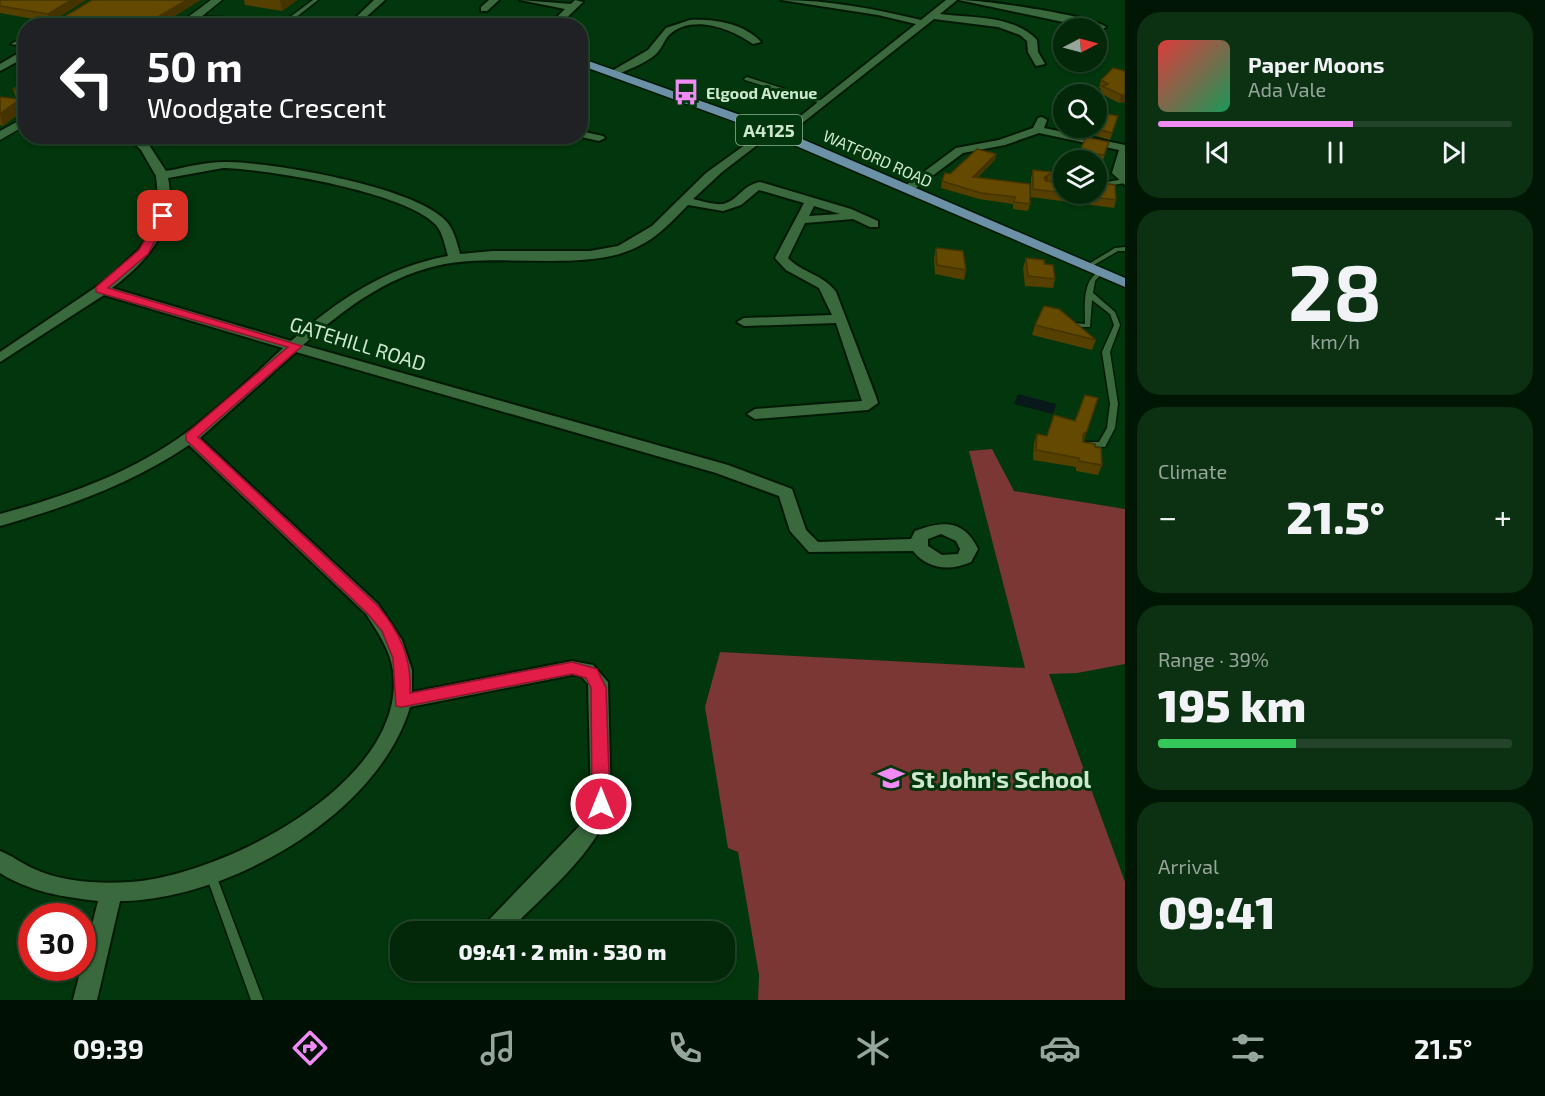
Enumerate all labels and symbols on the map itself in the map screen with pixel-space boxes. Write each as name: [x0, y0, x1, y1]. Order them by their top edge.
north arrow: [1053, 18, 1107, 72]
bus stop icon: Elgood Avenue: [671, 77, 701, 107]
place label: Elgood Avenue: [706, 83, 817, 102]
road number: A4125: [736, 115, 802, 145]
street label: WATFORD ROAD: [820, 125, 936, 191]
pin: [137, 190, 188, 241]
street label: GATEHILL ROAD: [287, 311, 429, 375]
school or university icon: St John's School: [876, 763, 906, 793]
place label: St John's School: [911, 764, 1091, 793]
position arrow: [569, 772, 633, 836]
speed limit sign: 30: [18, 903, 96, 981]

